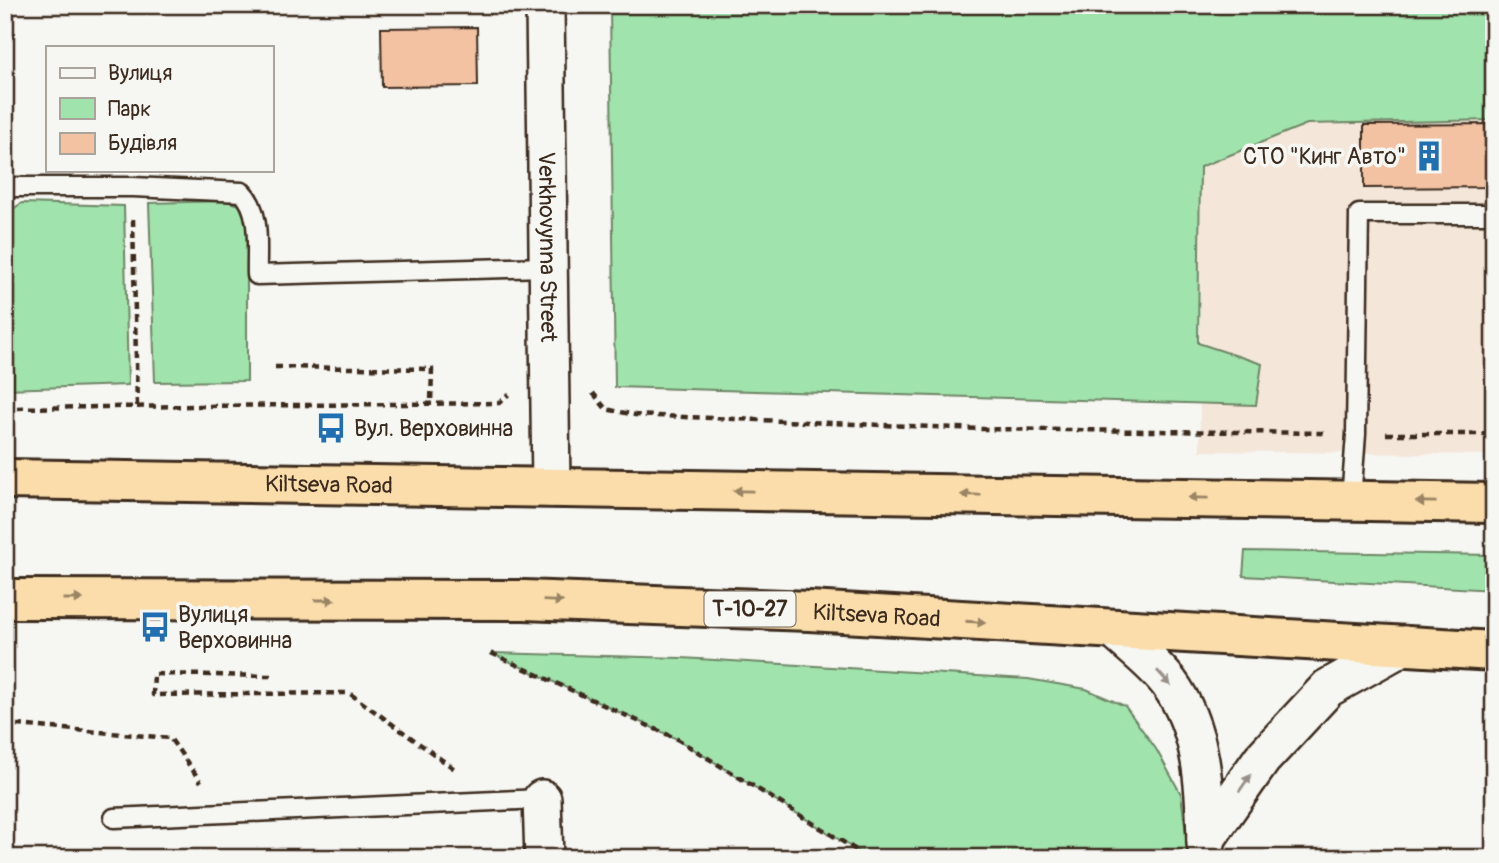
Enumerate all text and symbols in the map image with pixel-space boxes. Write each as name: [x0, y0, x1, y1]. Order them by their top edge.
legend: [46, 46, 273, 172]
text: Вулиця: [108, 60, 172, 87]
text: Парк: [108, 96, 151, 123]
text: Будівля: [108, 130, 177, 157]
building icon: СТО "Кинг Авто": [1412, 139, 1446, 173]
place label: СТО "Кинг Авто": [1243, 142, 1406, 171]
street label: Verkhovynna Street: [532, 152, 563, 343]
bus stop icon: Вул. Верховинна: [314, 411, 348, 445]
place label: Вул. Верховинна: [354, 414, 513, 443]
street label: Kiltseva Road: [265, 469, 393, 500]
one-way arrow: [732, 485, 754, 497]
one-way arrow: [959, 489, 981, 501]
one-way arrow: [1187, 492, 1209, 504]
one-way arrow: [1414, 496, 1436, 508]
road number: Т-10-27: [704, 592, 796, 626]
one-way arrow: [63, 593, 85, 605]
one-way arrow: [315, 594, 337, 606]
one-way arrow: [542, 596, 564, 607]
street label: Kiltseva Road: [812, 597, 941, 634]
place label: Вулиця Верховинна: [178, 600, 292, 655]
bus stop icon: Вулиця Верховинна: [138, 610, 172, 644]
one-way arrow: [965, 617, 987, 628]
one-way arrow: [1155, 669, 1171, 686]
one-way arrow: [1238, 774, 1252, 792]

